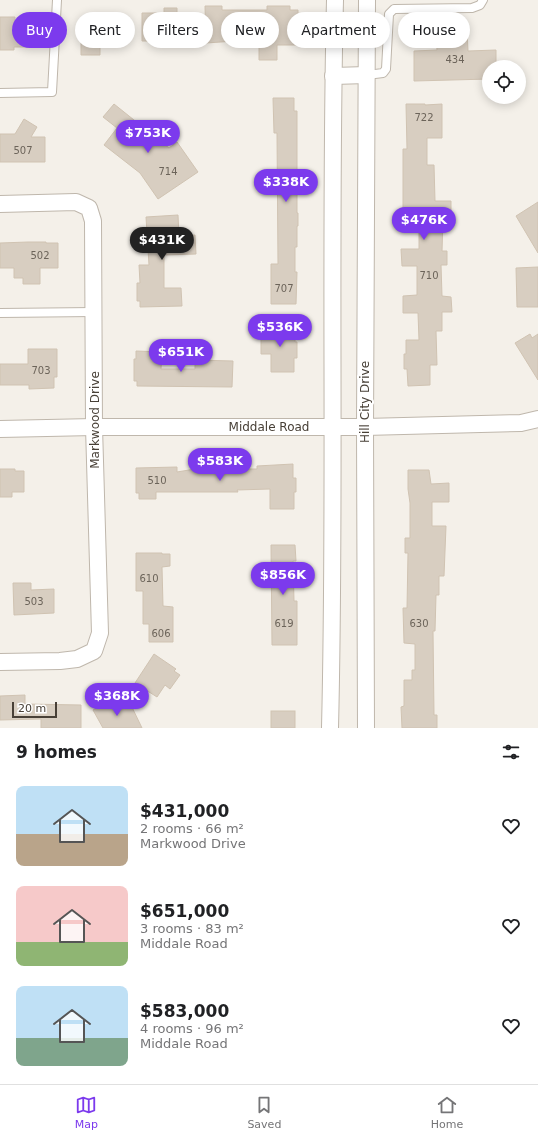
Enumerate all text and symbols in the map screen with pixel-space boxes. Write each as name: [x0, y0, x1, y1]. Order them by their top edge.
chip: Buy: [12, 12, 67, 48]
chip: Rent: [75, 12, 135, 48]
chip: Filters: [143, 12, 213, 48]
chip: New: [221, 12, 279, 48]
chip: Apartment: [287, 12, 390, 48]
chip: House: [398, 12, 470, 48]
house number: 434: [445, 54, 465, 65]
map controls: [482, 60, 526, 104]
button: locate: [482, 60, 526, 104]
house number: 722: [414, 112, 434, 123]
pin: $753K: [120, 120, 176, 154]
text: $753K: [125, 125, 171, 140]
house number: 507: [13, 145, 33, 156]
house number: 714: [158, 166, 178, 177]
pin: $338K: [258, 169, 314, 203]
text: $338K: [263, 174, 309, 189]
pin: $476K: [396, 207, 452, 241]
text: $476K: [401, 212, 447, 227]
pin: $431K: [134, 227, 190, 261]
text: $431K: [139, 232, 185, 247]
house number: 502: [30, 250, 50, 261]
house number: 710: [419, 270, 439, 281]
house number: 707: [274, 283, 294, 294]
pin: $536K: [252, 314, 308, 348]
text: $536K: [257, 319, 303, 334]
pin: $651K: [153, 339, 209, 373]
text: $651K: [158, 344, 204, 359]
street label: Hill City Drive: [358, 361, 372, 443]
house number: 703: [31, 365, 51, 376]
street label: Markwood Drive: [88, 371, 102, 469]
street label: Middale Road: [229, 420, 309, 434]
pin: $583K: [192, 448, 248, 482]
text: $583K: [197, 453, 243, 468]
house number: 510: [147, 475, 167, 486]
pin: $856K: [255, 562, 311, 596]
text: $856K: [260, 567, 306, 582]
house number: 610: [139, 573, 159, 584]
house number: 503: [24, 596, 44, 607]
house number: 619: [274, 618, 294, 629]
house number: 630: [409, 618, 429, 629]
house number: 606: [151, 628, 171, 639]
pin: $368K: [89, 683, 145, 717]
text: $368K: [94, 688, 140, 703]
scale bar: [12, 700, 57, 719]
text: 20 m: [18, 702, 46, 715]
icon: filters: [500, 741, 522, 763]
text: 9 homes: [16, 742, 97, 762]
text: $431,000: [140, 801, 229, 821]
icon: home: [48, 802, 96, 850]
icon: heart: [500, 815, 522, 837]
text: 2 rooms · 66 m²: [140, 821, 244, 836]
text: Markwood Drive: [140, 836, 246, 851]
text: $651,000: [140, 901, 229, 921]
icon: home: [48, 902, 96, 950]
icon: heart: [500, 915, 522, 937]
text: 3 rooms · 83 m²: [140, 921, 244, 936]
text: Middale Road: [140, 936, 228, 951]
text: $583,000: [140, 1001, 229, 1021]
icon: home: [48, 1002, 96, 1050]
icon: heart: [500, 1015, 522, 1037]
text: 4 rooms · 96 m²: [140, 1021, 244, 1036]
text: Middale Road: [140, 1036, 228, 1051]
tab: Map: [75, 1094, 98, 1131]
tab: Saved: [247, 1094, 281, 1131]
tab: Home: [431, 1094, 463, 1131]

